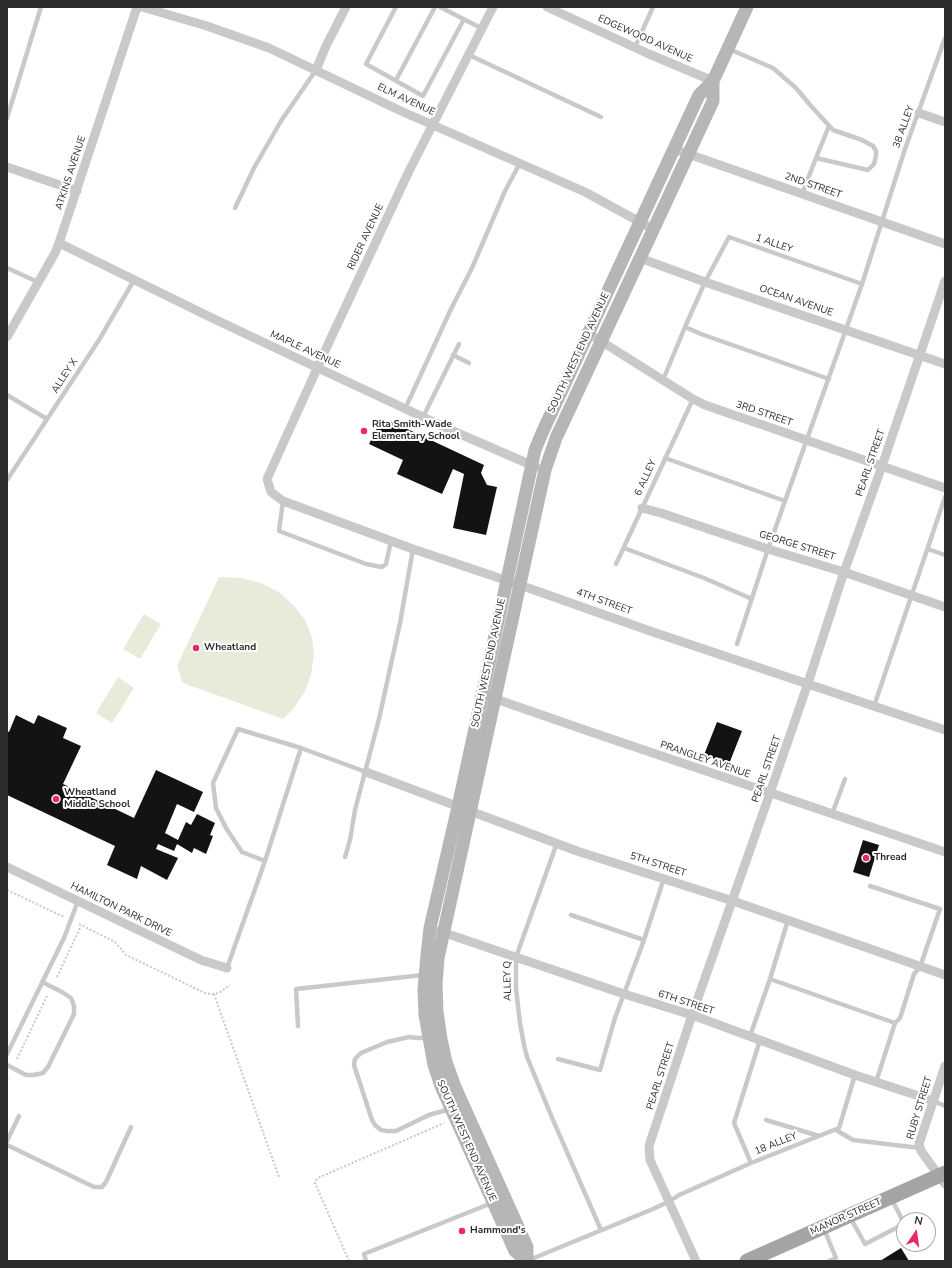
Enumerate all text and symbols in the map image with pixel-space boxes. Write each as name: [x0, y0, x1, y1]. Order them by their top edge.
street label: EDGEWOOD AVENUE: [596, 13, 694, 65]
street label: ELM AVENUE: [375, 81, 437, 119]
street label: 38 ALLEY: [891, 104, 917, 150]
street label: ATKINS AVENUE: [53, 134, 89, 212]
street label: 2ND STREET: [783, 171, 843, 201]
street label: RIDER AVENUE: [345, 202, 387, 272]
street label: 1 ALLEY: [754, 232, 794, 256]
street label: OCEAN AVENUE: [757, 283, 835, 319]
street label: SOUTH WEST END AVENUE: [546, 291, 612, 415]
street label: MAPLE AVENUE: [268, 329, 342, 371]
street label: ALLEY X: [49, 356, 81, 396]
street label: 3RD STREET: [734, 399, 794, 429]
place label: Rita Smith-Wade Elementary School: [372, 419, 460, 442]
marker: Rita Smith-Wade Elementary School: [359, 426, 369, 436]
street label: PEARL STREET: [854, 428, 888, 498]
street label: 6 ALLEY: [632, 458, 660, 498]
street label: GEORGE STREET: [757, 529, 837, 563]
street label: 4TH STREET: [574, 586, 634, 618]
street label: SOUTH WEST END AVENUE: [469, 597, 509, 729]
place label: Wheatland: [204, 642, 256, 654]
marker: Wheatland: [191, 643, 201, 653]
street label: PEARL STREET: [750, 734, 784, 804]
street label: PRANGLEY AVENUE: [658, 739, 752, 781]
place label: Wheatland Middle School: [64, 787, 130, 810]
marker: Wheatland Middle School: [51, 794, 61, 804]
street label: 5TH STREET: [628, 850, 688, 880]
place label: Thread: [874, 852, 907, 864]
marker: Thread: [861, 853, 871, 863]
street label: HAMILTON PARK DRIVE: [68, 880, 174, 940]
street label: ALLEY Q: [502, 961, 514, 1001]
street label: 6TH STREET: [656, 988, 716, 1018]
street label: PEARL STREET: [644, 1041, 678, 1111]
street label: RUBY STREET: [905, 1075, 935, 1141]
street label: SOUTH WEST END AVENUE: [434, 1078, 498, 1204]
street label: 18 ALLEY: [753, 1130, 799, 1158]
street label: MANOR STREET: [809, 1196, 883, 1238]
north arrow: [896, 1212, 936, 1252]
text: N: [913, 1213, 924, 1229]
place label: Hammond's: [470, 1225, 526, 1237]
marker: Hammond's: [457, 1226, 467, 1236]

